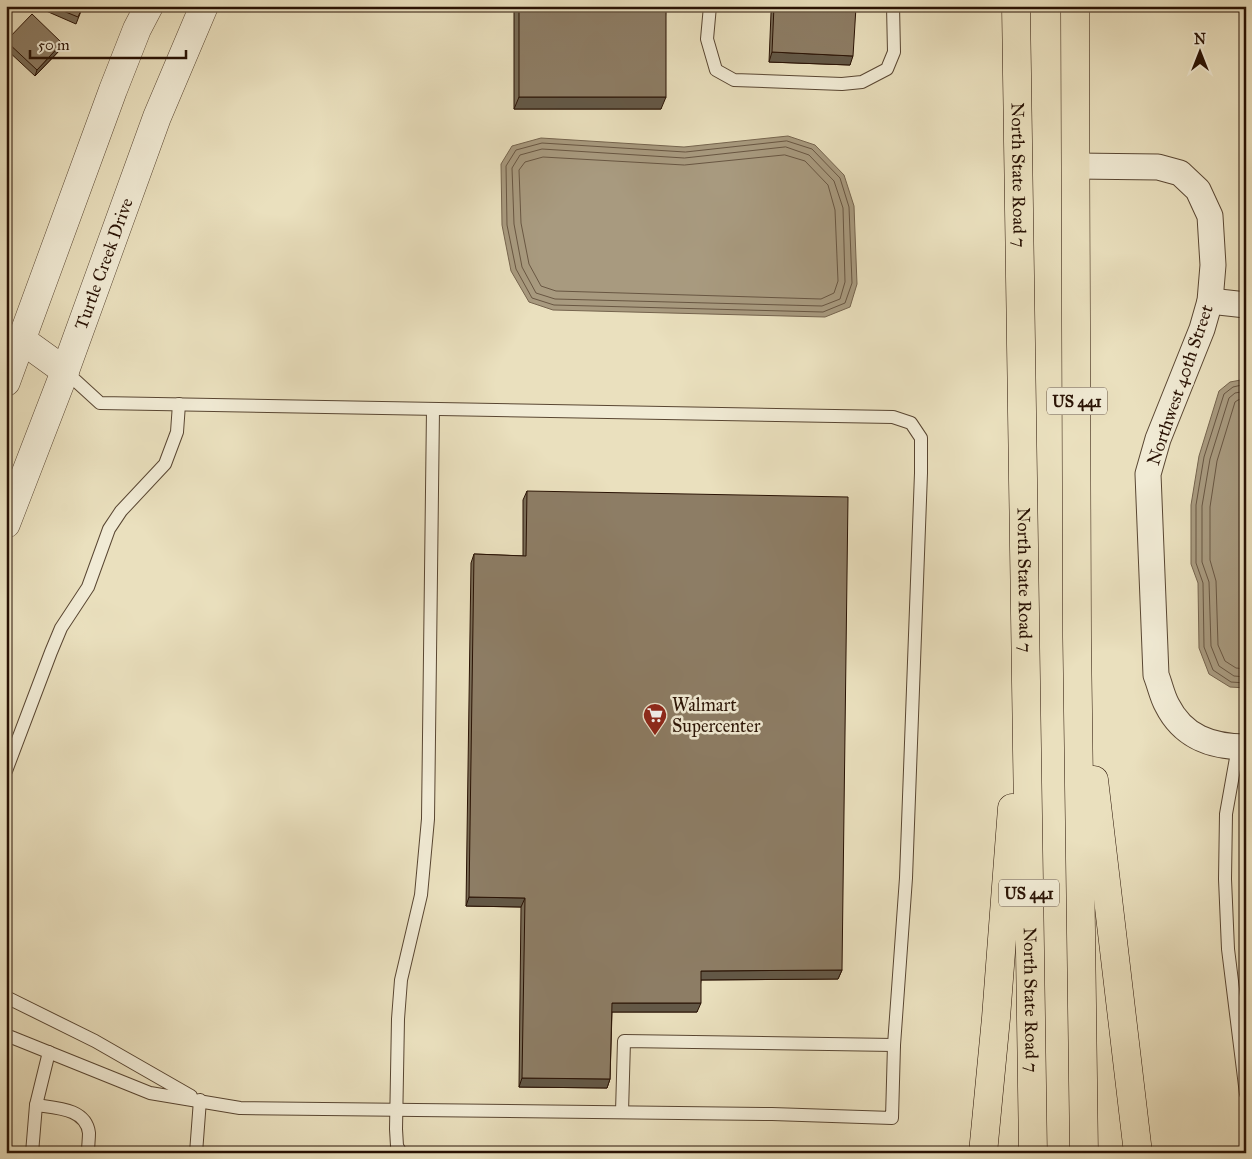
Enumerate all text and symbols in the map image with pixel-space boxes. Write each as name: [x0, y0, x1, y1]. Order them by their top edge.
scale bar: [30, 28, 186, 60]
north arrow: [1174, 28, 1224, 78]
text: N: [1194, 31, 1206, 48]
text: 50 m: [38, 36, 70, 54]
street label: North State Road 7: [1006, 102, 1031, 248]
street label: Turtle Creek Drive: [70, 195, 138, 333]
street label: Northwest 40th Street: [1142, 301, 1218, 468]
road number: US 441: [1047, 388, 1107, 414]
street label: North State Road 7: [1012, 507, 1037, 653]
place label: Walmart Supercenter: [672, 694, 761, 737]
supermarket icon: Walmart Supercenter: [642, 702, 668, 736]
road number: US 441: [999, 880, 1059, 906]
street label: North State Road 7: [1019, 927, 1043, 1073]

